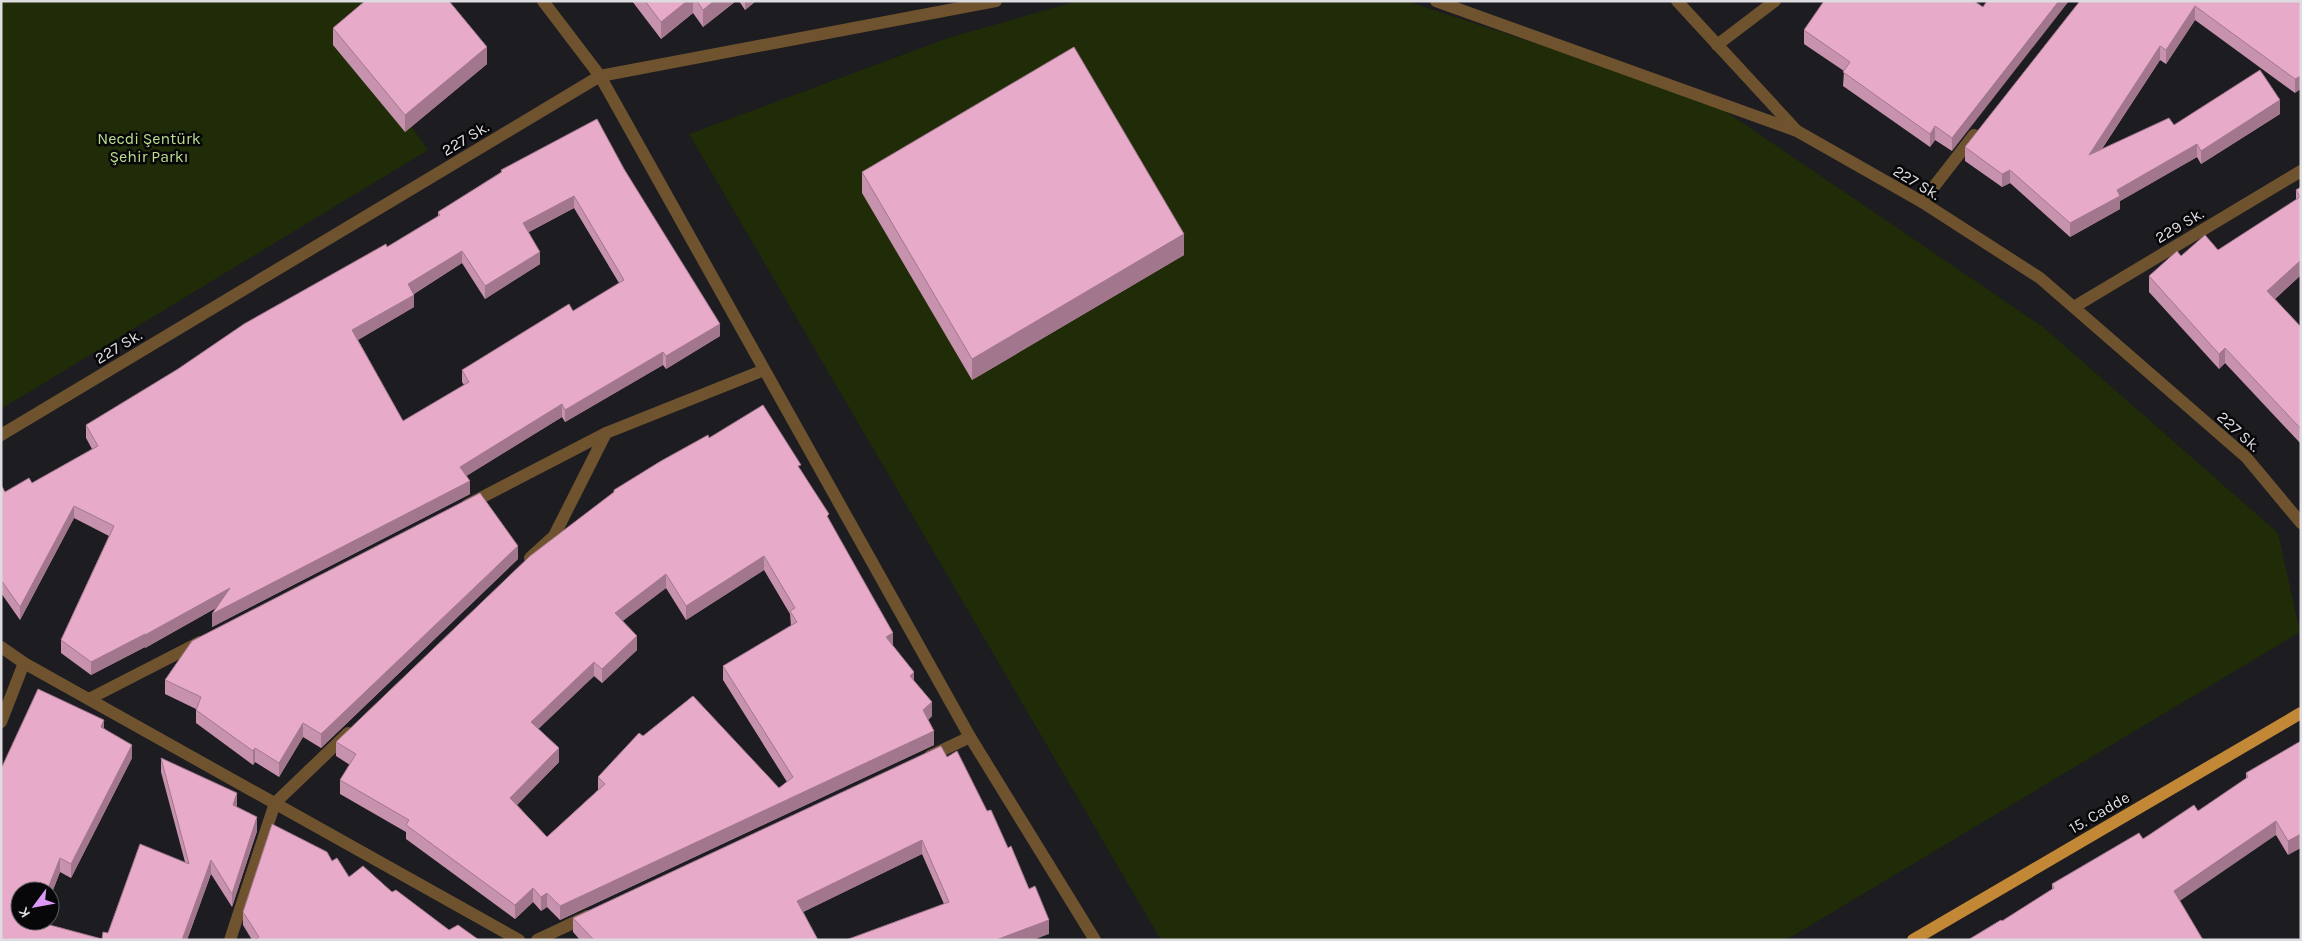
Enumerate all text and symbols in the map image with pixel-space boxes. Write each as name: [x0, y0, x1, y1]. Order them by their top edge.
street label: 227 Sk.: [438, 117, 492, 160]
park label: Necdi Şentürk Şehir Parkı: [97, 129, 201, 166]
street label: 227 Sk.: [1890, 161, 1944, 204]
street label: 229 Sk.: [2152, 204, 2207, 247]
street label: 227 Sk.: [91, 325, 145, 368]
street label: 227 Sk.: [2213, 407, 2264, 456]
street label: 15. Cadde: [2066, 788, 2133, 837]
north arrow: [10, 881, 60, 931]
text: K: [14, 904, 34, 921]

